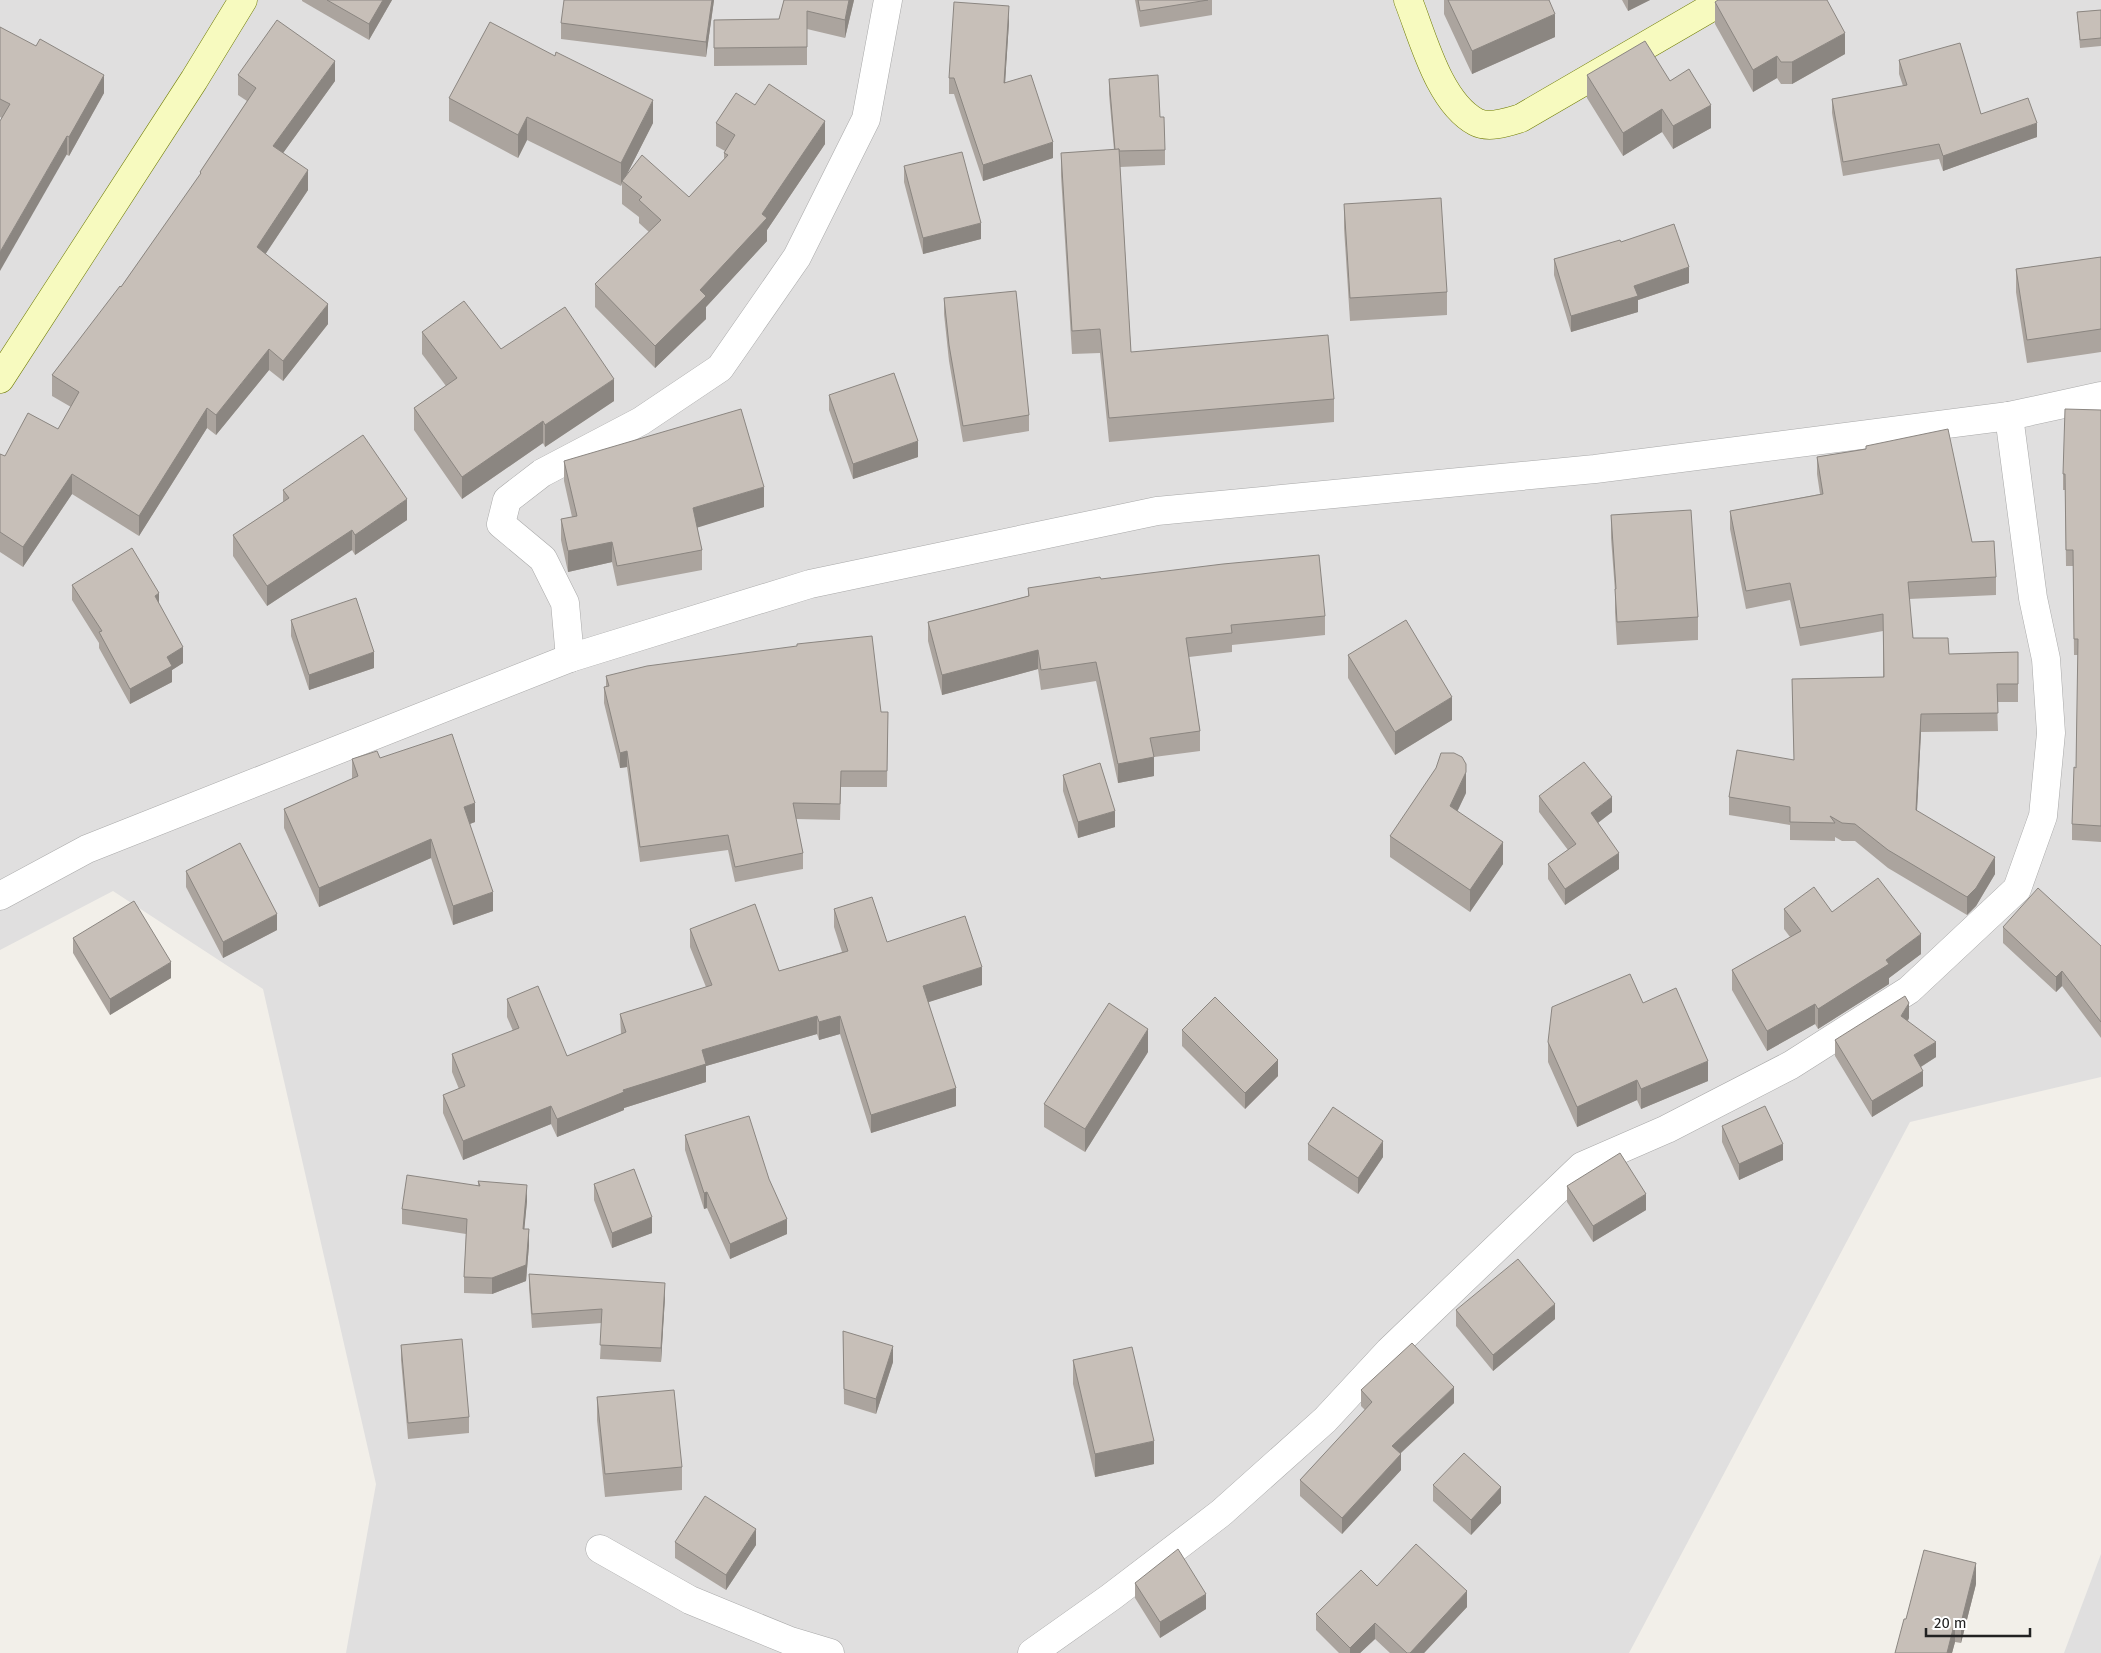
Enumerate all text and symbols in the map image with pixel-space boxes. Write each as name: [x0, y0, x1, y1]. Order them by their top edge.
scale bar: [1926, 1606, 2030, 1638]
text: 20 m: [1934, 1614, 1967, 1632]

